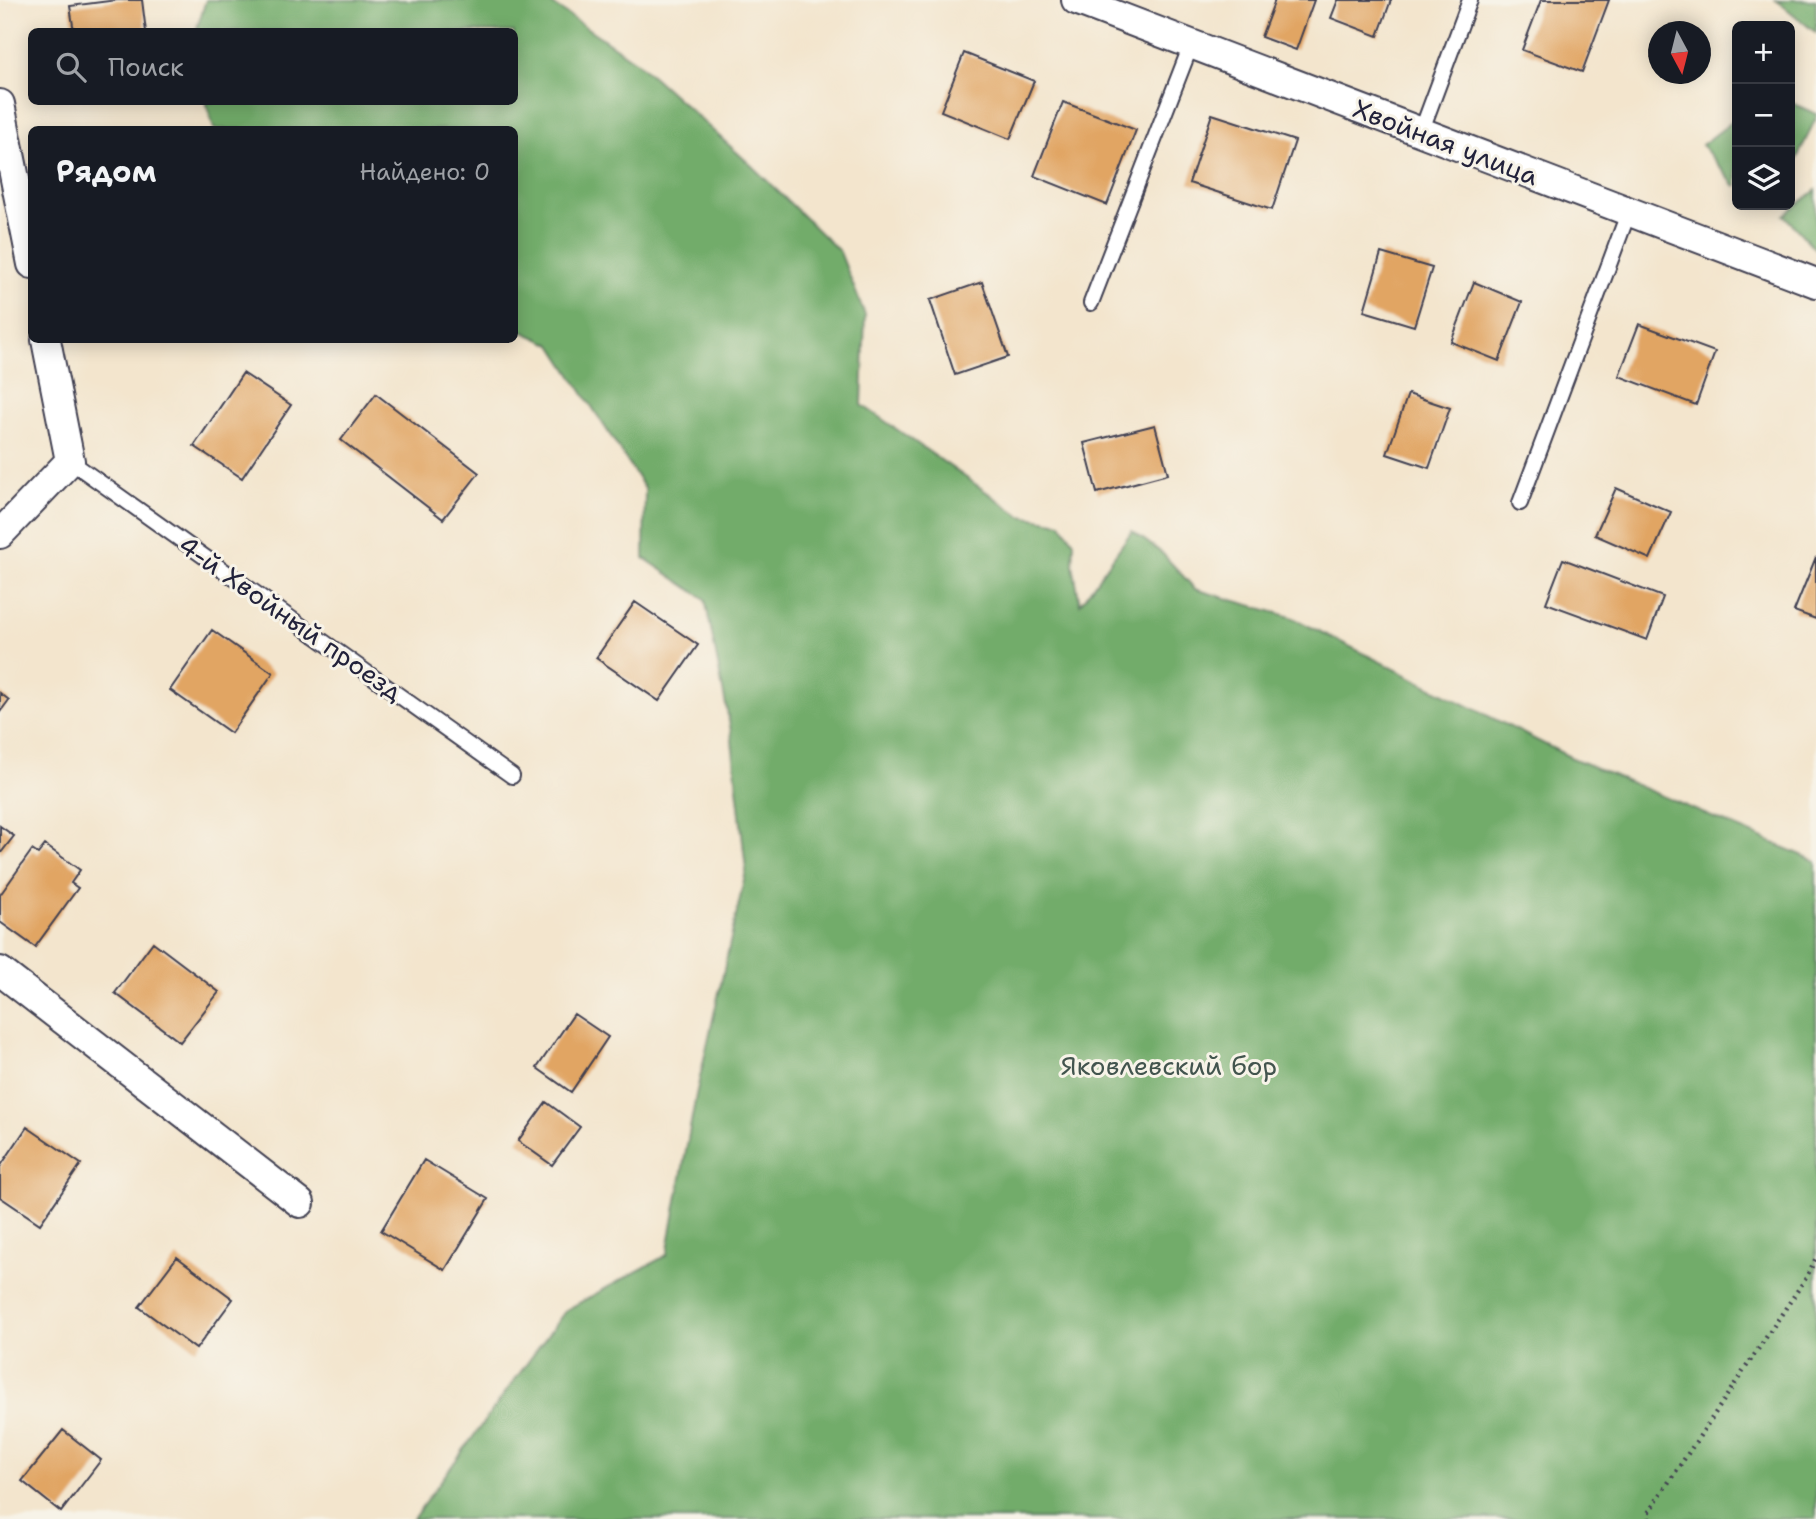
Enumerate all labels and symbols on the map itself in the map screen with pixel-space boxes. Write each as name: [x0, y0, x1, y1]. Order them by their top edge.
north arrow: [1648, 21, 1711, 84]
street label: Хвойная улица: [1348, 91, 1544, 193]
street label: 4-й Хвойный проезд: [172, 527, 411, 709]
park label: Яковлевский бор: [1061, 1048, 1277, 1083]

